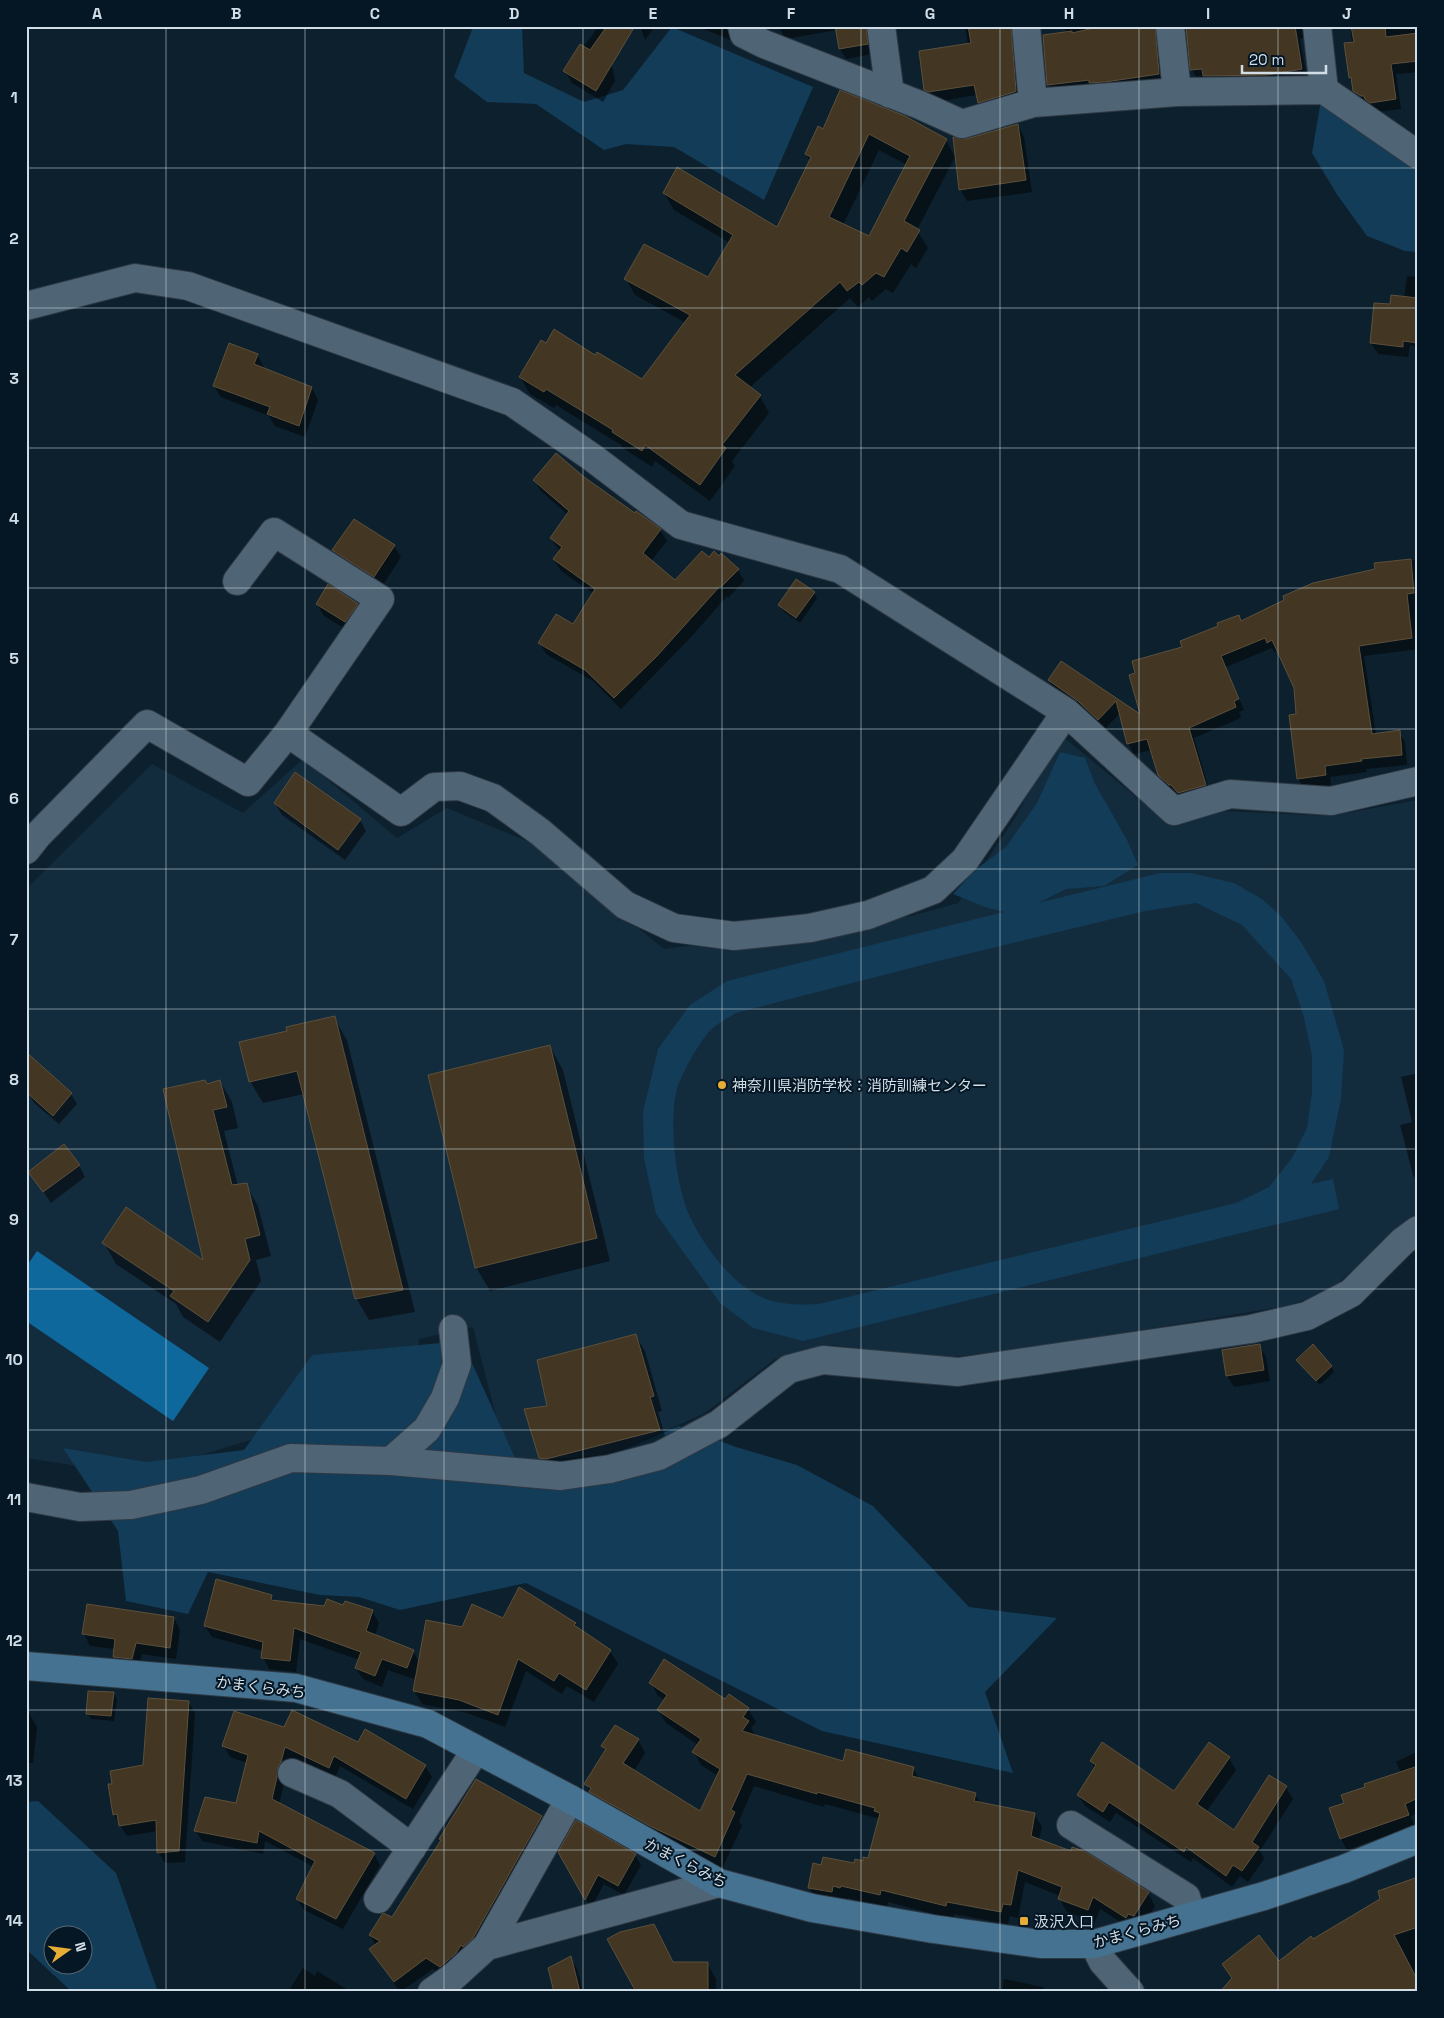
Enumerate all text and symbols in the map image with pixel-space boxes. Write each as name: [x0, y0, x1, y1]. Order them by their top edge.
text: A: [92, 3, 102, 24]
text: B: [231, 3, 241, 24]
text: C: [370, 3, 380, 24]
text: D: [509, 3, 519, 24]
text: E: [649, 3, 658, 24]
text: F: [787, 3, 796, 24]
text: G: [925, 3, 935, 24]
text: H: [1064, 3, 1074, 24]
text: I: [1206, 3, 1210, 24]
text: J: [1342, 3, 1352, 24]
scale bar: [1242, 42, 1325, 74]
text: 20 m: [1249, 50, 1284, 69]
text: 1: [10, 87, 18, 108]
text: 2: [9, 228, 19, 249]
text: 3: [9, 368, 19, 389]
text: 4: [9, 508, 19, 529]
text: 5: [9, 648, 19, 669]
text: 6: [9, 788, 19, 809]
text: 7: [10, 929, 19, 950]
text: 8: [9, 1069, 19, 1090]
place label: 神奈川県消防学校：消防訓練センター: [732, 1076, 987, 1095]
marker: 神奈川県消防学校：消防訓練センター: [716, 1079, 728, 1091]
text: 9: [9, 1209, 19, 1230]
text: 10: [5, 1349, 23, 1370]
text: 11: [7, 1489, 21, 1510]
text: 12: [6, 1630, 22, 1651]
street label: かまくらみち: [215, 1672, 307, 1702]
text: 13: [6, 1770, 23, 1791]
street label: かまくらみち: [642, 1834, 730, 1892]
text: 14: [5, 1910, 23, 1931]
street label: かまくらみち: [1091, 1910, 1183, 1952]
place label: 汲沢入口: [1034, 1912, 1094, 1931]
marker: 汲沢入口: [1018, 1915, 1030, 1927]
north arrow: [42, 1926, 92, 1976]
text: N: [71, 1940, 90, 1954]

